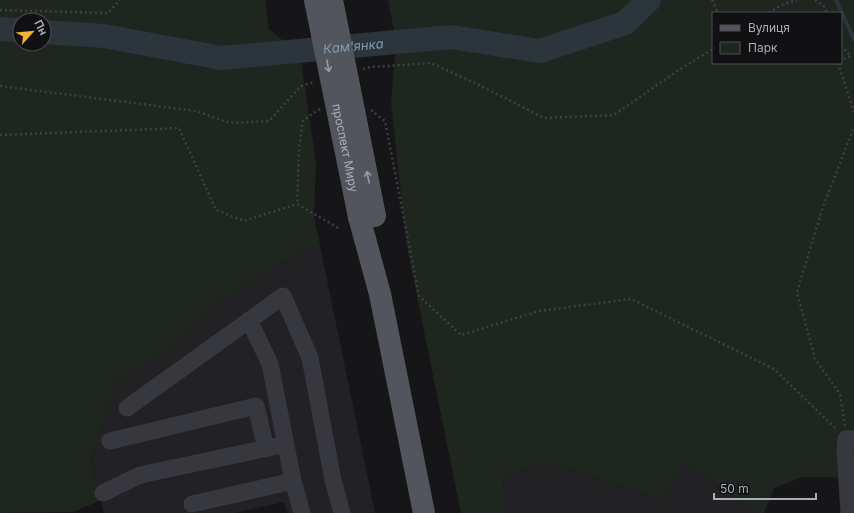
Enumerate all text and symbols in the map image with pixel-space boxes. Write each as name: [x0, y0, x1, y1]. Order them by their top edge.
north arrow: [12, 12, 52, 52]
legend: [712, 12, 842, 64]
text: Пн: [31, 18, 51, 37]
text: Вулиця: [748, 20, 790, 35]
water label: Кам'янка: [322, 35, 384, 57]
text: Парк: [748, 40, 778, 55]
one-way arrow: [325, 59, 333, 72]
street label: проспект Миру: [329, 102, 362, 194]
one-way arrow: [363, 171, 371, 184]
scale bar: [714, 475, 816, 501]
text: 50 m: [720, 481, 749, 496]

